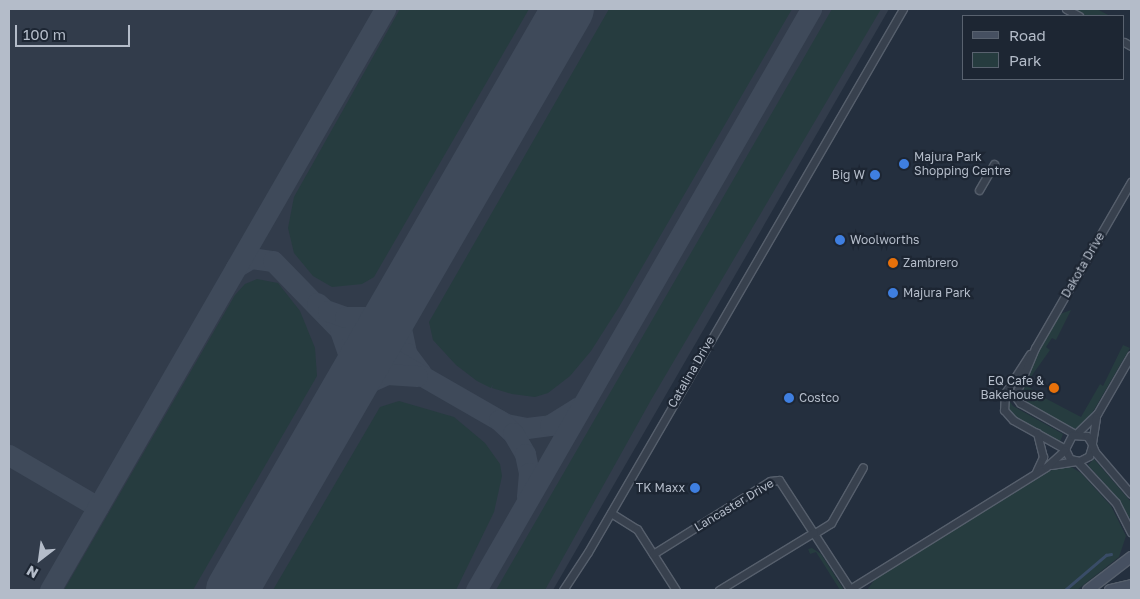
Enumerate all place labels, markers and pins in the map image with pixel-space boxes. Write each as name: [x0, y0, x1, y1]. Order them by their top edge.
place label: Majura Park Shopping Centre: [914, 150, 1011, 178]
marker: Majura Park Shopping Centre: [898, 158, 910, 170]
place label: Big W: [832, 168, 865, 182]
marker: Big W: [869, 169, 881, 181]
place label: Woolworths: [850, 233, 919, 247]
marker: Woolworths: [834, 234, 846, 246]
place label: Zambrero: [903, 256, 958, 270]
marker: Zambrero: [887, 257, 899, 269]
place label: Majura Park: [903, 286, 971, 300]
marker: Majura Park: [887, 287, 899, 299]
place label: EQ Cafe & Bakehouse: [981, 374, 1044, 402]
marker: EQ Cafe & Bakehouse: [1048, 382, 1060, 394]
place label: Costco: [799, 391, 839, 405]
marker: Costco: [783, 392, 795, 404]
place label: TK Maxx: [636, 481, 685, 495]
marker: TK Maxx: [689, 482, 701, 494]

